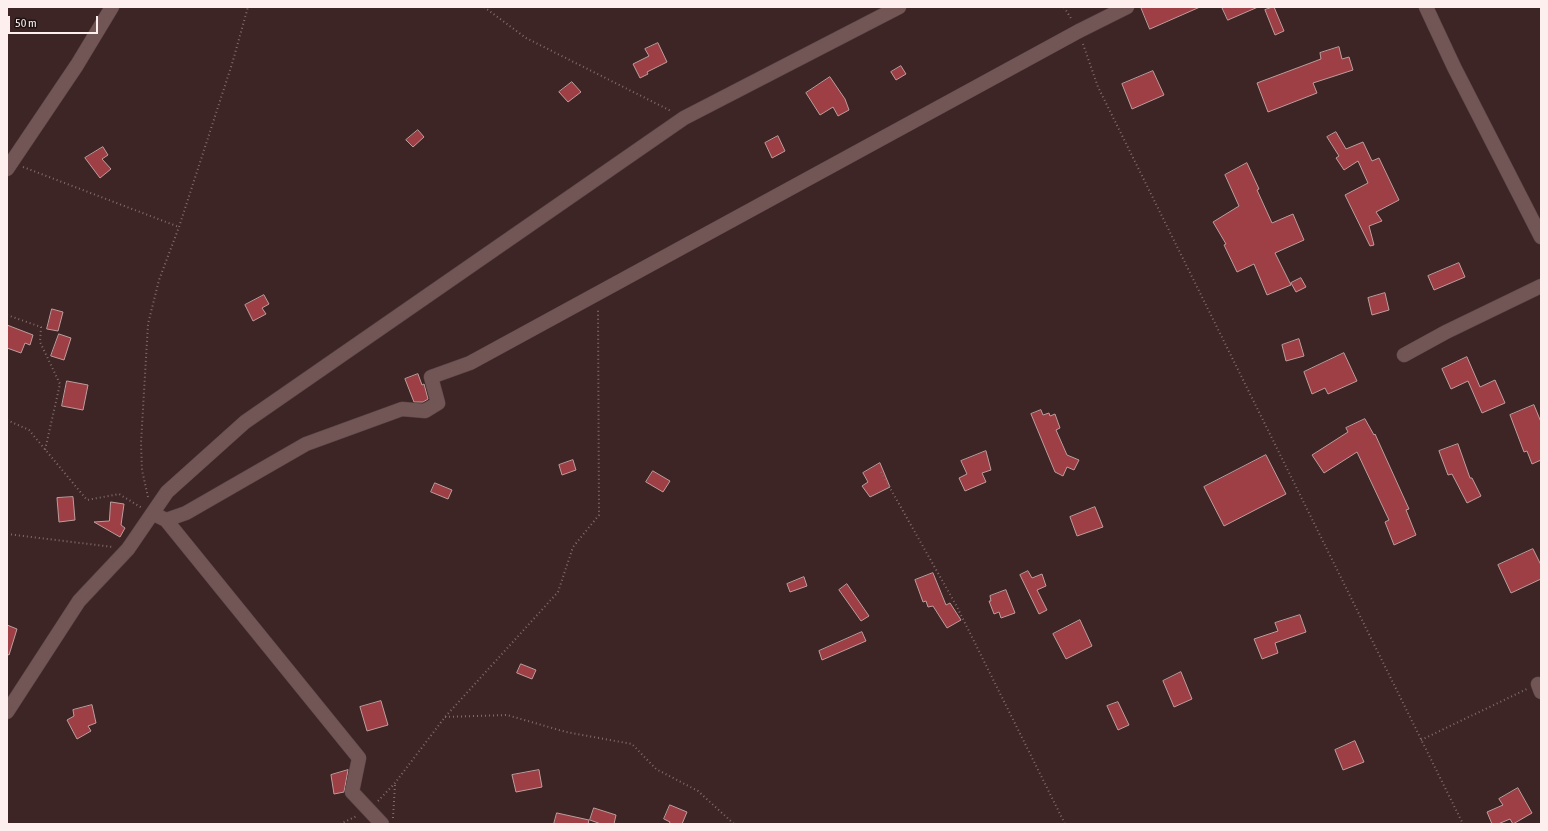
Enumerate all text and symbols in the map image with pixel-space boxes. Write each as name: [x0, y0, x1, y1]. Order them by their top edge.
scale bar: [10, 8, 100, 34]
text: 50 m: [15, 16, 37, 30]

